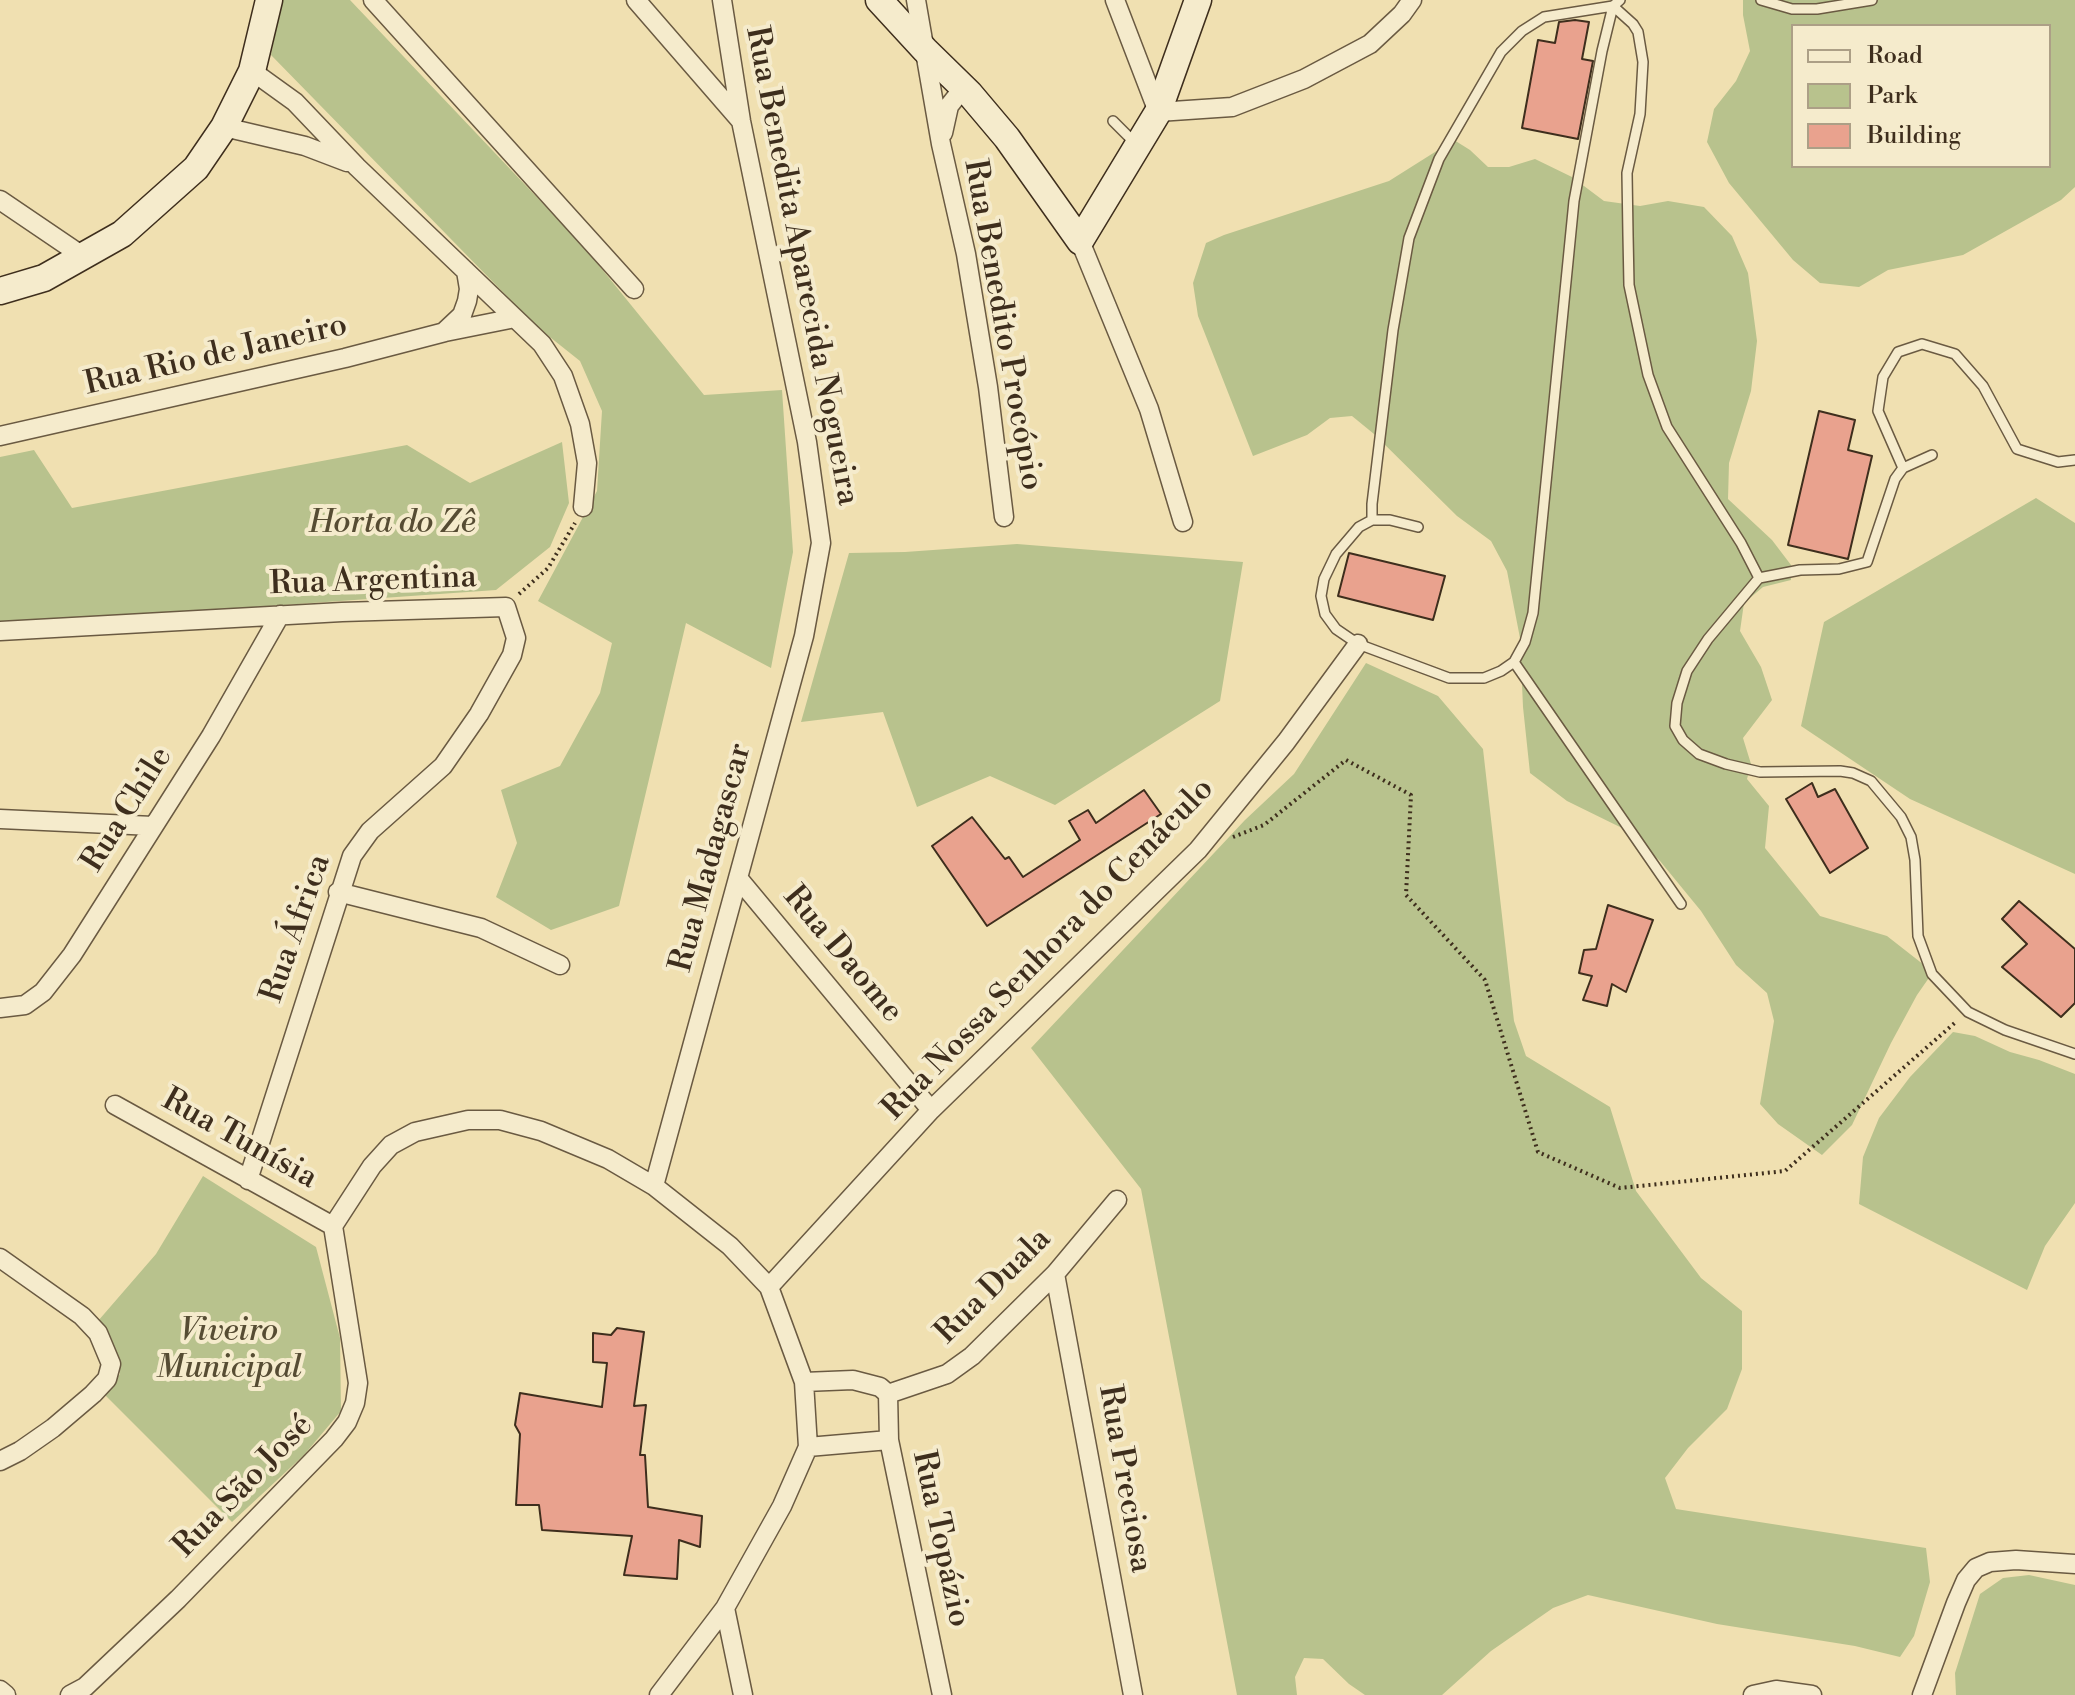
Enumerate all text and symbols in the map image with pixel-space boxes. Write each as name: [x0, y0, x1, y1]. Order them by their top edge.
street label: Rua Benedita Aparecida Nogueira: [736, 23, 866, 509]
legend: [1791, 24, 2051, 168]
text: Road: [1867, 41, 1923, 71]
text: Park: [1867, 81, 1917, 111]
text: Building: [1867, 121, 1961, 151]
street label: Rua Benedito Procópio: [954, 157, 1050, 493]
street label: Rua Rio de Janeiro: [81, 307, 351, 405]
park label: Horta do Zê: [308, 505, 476, 543]
street label: Rua Argentina: [269, 559, 477, 605]
street label: Rua Chile: [75, 740, 181, 880]
street label: Rua Madagascar: [663, 740, 761, 976]
street label: Rua Nossa Senhora do Cenáculo: [875, 771, 1223, 1129]
street label: Rua África: [254, 850, 340, 1008]
street label: Rua Daome: [774, 879, 910, 1031]
street label: Rua Tunísia: [155, 1082, 323, 1198]
street label: Rua Duala: [928, 1221, 1060, 1353]
park label: Viveiro Municipal: [156, 1313, 302, 1388]
street label: Rua Preciosa: [1089, 1382, 1159, 1576]
street label: Rua São José: [166, 1407, 322, 1567]
street label: Rua Topázio: [903, 1447, 977, 1631]

